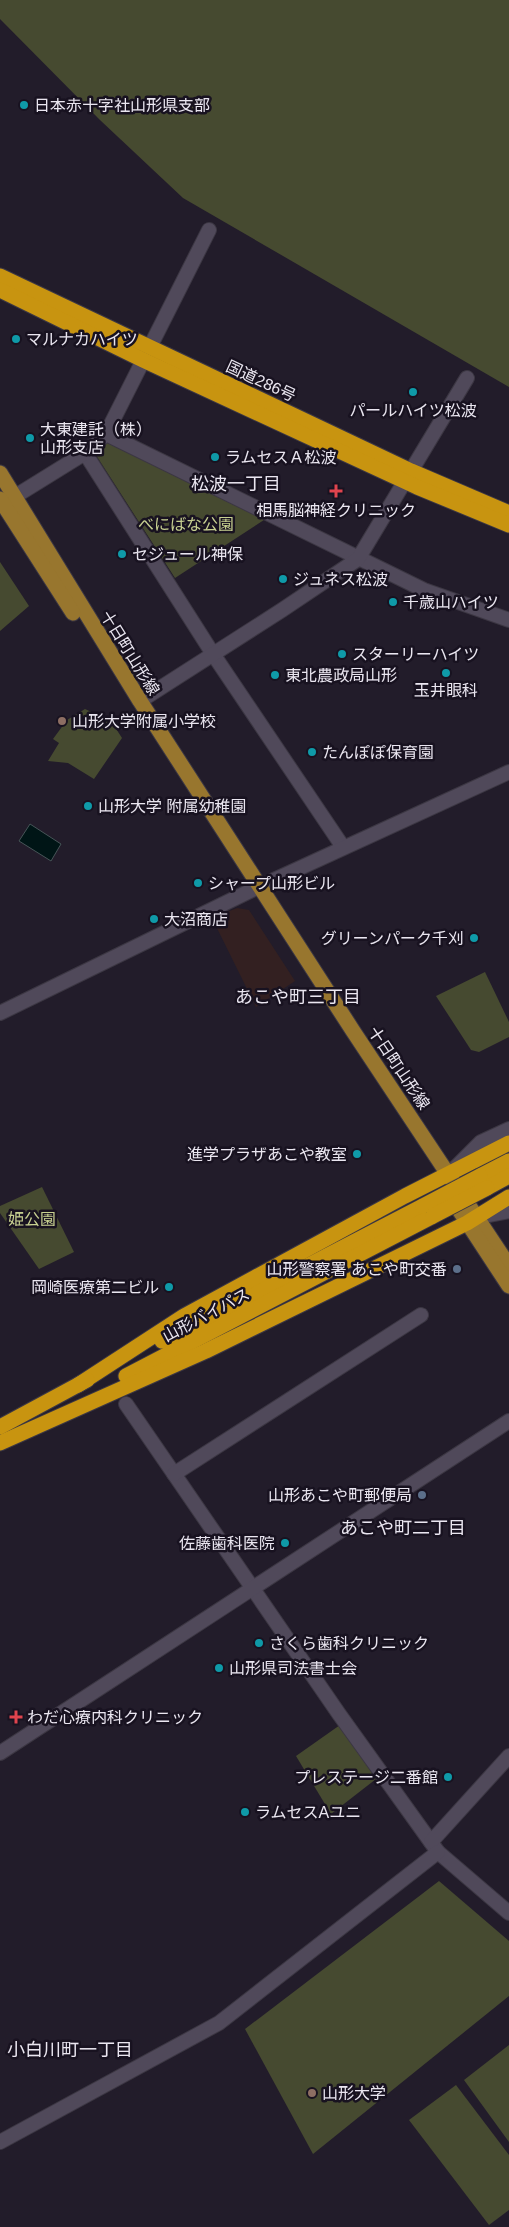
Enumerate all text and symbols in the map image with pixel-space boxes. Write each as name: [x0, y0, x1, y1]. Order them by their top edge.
place label: 日本赤十字社山形県支部: [34, 97, 210, 114]
marker: 日本赤十字社山形県支部: [18, 99, 30, 111]
place label: マルナカハイツ: [26, 331, 138, 348]
marker: マルナカハイツ: [10, 333, 22, 345]
street label: 国道286号: [224, 358, 298, 404]
marker: パールハイツ松波: [407, 386, 419, 398]
place label: パールハイツ松波: [349, 402, 477, 419]
place label: 大東建託（株） 山形支店: [40, 421, 152, 456]
marker: 大東建託（株） 山形支店: [24, 432, 36, 444]
place label: ラムセスＡ松波: [225, 449, 337, 466]
marker: ラムセスＡ松波: [209, 451, 221, 463]
district label: 松波一丁目: [191, 474, 281, 494]
marker: 相馬脳神経クリニック: [329, 484, 343, 498]
place label: 相馬脳神経クリニック: [256, 502, 416, 519]
park label: べにばな公園: [138, 516, 234, 533]
place label: セジュール神保: [132, 546, 243, 563]
marker: セジュール神保: [116, 548, 128, 560]
place label: ジュネス松波: [293, 571, 388, 588]
marker: ジュネス松波: [277, 573, 289, 585]
place label: 千歳山ハイツ: [403, 594, 499, 611]
marker: 千歳山ハイツ: [387, 596, 399, 608]
street label: 十日町山形線: [97, 608, 163, 698]
place label: スターリーハイツ: [352, 646, 479, 663]
marker: スターリーハイツ: [336, 648, 348, 660]
place label: 東北農政局山形: [285, 667, 397, 684]
marker: 玉井眼科: [440, 667, 452, 679]
marker: 東北農政局山形: [269, 669, 281, 681]
place label: 玉井眼科: [414, 682, 478, 699]
place label: 山形大学附属小学校: [72, 713, 216, 730]
marker: 山形大学附属小学校: [56, 715, 68, 727]
place label: たんぽぽ保育園: [322, 744, 434, 761]
marker: たんぽぽ保育園: [306, 746, 318, 758]
place label: 山形大学 附属幼稚園: [98, 798, 246, 815]
marker: 山形大学 附属幼稚園: [82, 800, 94, 812]
place label: シャープ山形ビル: [208, 875, 335, 892]
marker: シャープ山形ビル: [192, 877, 204, 889]
place label: 大沼商店: [164, 911, 228, 928]
marker: 大沼商店: [148, 913, 160, 925]
place label: グリーンパーク千刈: [321, 930, 464, 947]
marker: グリーンパーク千刈: [468, 932, 480, 944]
district label: あこや町三丁目: [235, 987, 361, 1007]
street label: 十日町山形線: [365, 1023, 433, 1113]
place label: 進学プラザあこや教室: [187, 1146, 347, 1163]
marker: 進学プラザあこや教室: [351, 1148, 363, 1160]
park label: 姫公園: [8, 1211, 56, 1228]
place label: 山形警察署 あこや町交番: [267, 1261, 447, 1278]
marker: 山形警察署 あこや町交番: [451, 1263, 463, 1275]
place label: 岡崎医療第二ビル: [31, 1279, 159, 1296]
marker: 岡崎医療第二ビル: [163, 1281, 175, 1293]
street label: 山形バイパス: [160, 1285, 252, 1345]
place label: 山形あこや町郵便局: [268, 1487, 412, 1504]
marker: 山形あこや町郵便局: [416, 1489, 428, 1501]
district label: あこや町二丁目: [340, 1518, 466, 1538]
place label: 佐藤歯科医院: [179, 1535, 275, 1552]
marker: 佐藤歯科医院: [279, 1537, 291, 1549]
place label: さくら歯科クリニック: [269, 1635, 429, 1652]
marker: さくら歯科クリニック: [253, 1637, 265, 1649]
place label: 山形県司法書士会: [229, 1660, 357, 1677]
marker: 山形県司法書士会: [213, 1662, 225, 1674]
place label: わだ心療内科クリニック: [27, 1709, 203, 1726]
marker: わだ心療内科クリニック: [9, 1710, 23, 1724]
place label: プレステージ二番館: [294, 1769, 438, 1786]
marker: プレステージ二番館: [442, 1771, 454, 1783]
place label: ラムセスAユニ: [255, 1804, 361, 1821]
marker: ラムセスAユニ: [239, 1806, 251, 1818]
district label: 小白川町一丁目: [7, 2040, 133, 2060]
place label: 山形大学: [322, 2085, 386, 2102]
marker: 山形大学: [306, 2087, 318, 2099]

